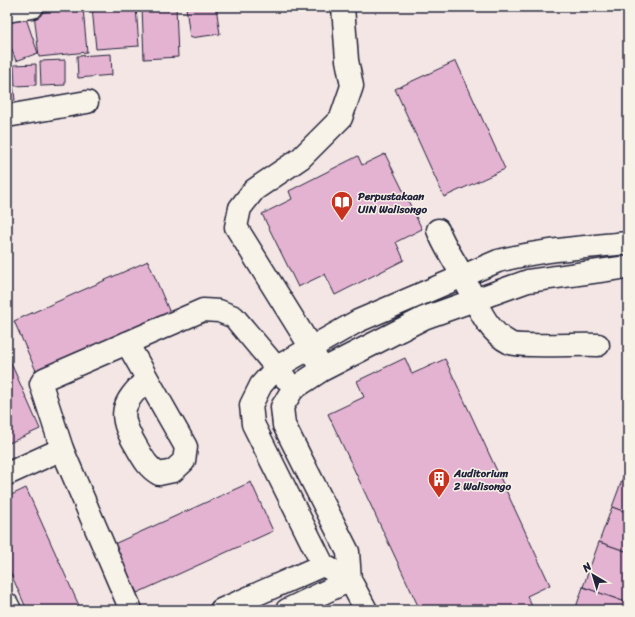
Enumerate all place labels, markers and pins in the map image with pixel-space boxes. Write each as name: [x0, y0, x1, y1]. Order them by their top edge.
place label: Perpustakaan UIN Walisongo: [358, 187, 428, 219]
library icon: Perpustakaan UIN Walisongo: [329, 189, 355, 222]
place label: Auditorium 2 Walisongo: [453, 464, 511, 496]
building icon: Auditorium 2 Walisongo: [426, 466, 452, 499]

